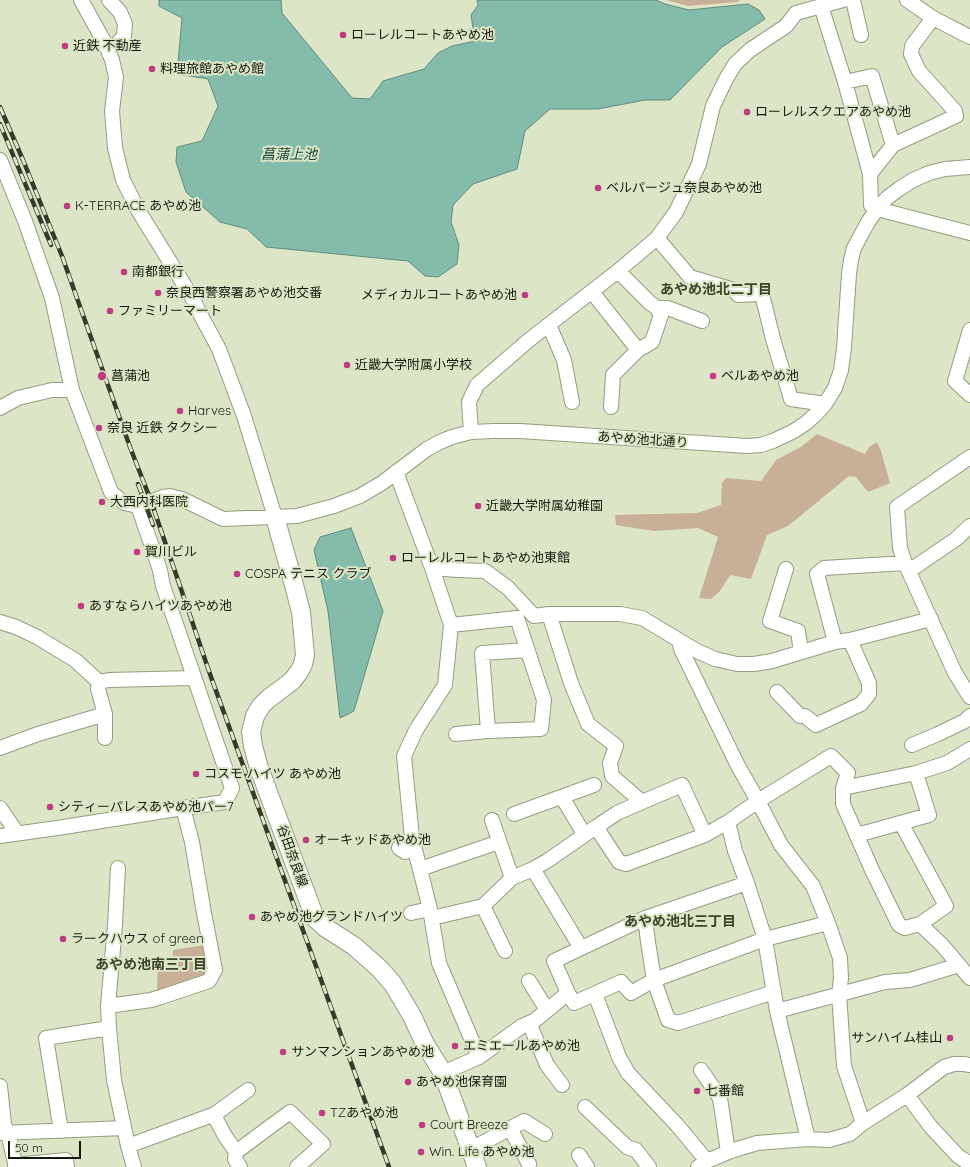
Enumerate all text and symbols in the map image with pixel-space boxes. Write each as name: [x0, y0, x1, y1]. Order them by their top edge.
place label: ローレルコートあやめ池: [351, 27, 494, 43]
marker: ローレルコートあやめ池: [338, 30, 348, 40]
place label: 近鉄 不動産: [73, 38, 142, 54]
marker: 近鉄 不動産: [60, 41, 70, 51]
place label: 料理旅館あやめ館: [160, 61, 264, 77]
marker: 料理旅館あやめ館: [147, 64, 157, 74]
place label: ローレルスクエアあやめ池: [755, 104, 911, 120]
marker: ローレルスクエアあやめ池: [742, 107, 752, 117]
water label: 菖蒲上池: [261, 147, 317, 163]
place label: ベルパージュ奈良あやめ池: [606, 180, 762, 196]
marker: ベルパージュ奈良あやめ池: [593, 183, 603, 193]
place label: K-TERRACE あやめ池: [75, 198, 201, 214]
marker: K-TERRACE あやめ池: [62, 201, 72, 211]
place label: 南都銀行: [132, 264, 184, 280]
marker: 南都銀行: [119, 267, 129, 277]
district label: あやめ池北二丁目: [660, 282, 772, 298]
place label: 奈良西警察署あやめ池交番: [166, 285, 322, 301]
place label: メディカルコートあやめ池: [361, 287, 517, 303]
marker: 奈良西警察署あやめ池交番: [153, 288, 163, 298]
marker: メディカルコートあやめ池: [520, 290, 530, 300]
place label: ファミリーマート: [118, 303, 222, 319]
marker: ファミリーマート: [105, 306, 115, 316]
place label: 近畿大学附属小学校: [355, 357, 472, 373]
marker: 近畿大学附属小学校: [342, 360, 352, 370]
place label: 菖蒲池: [111, 368, 150, 384]
place label: ベルあやめ池: [721, 368, 799, 384]
marker: 菖蒲池: [96, 370, 108, 382]
marker: ベルあやめ池: [708, 371, 718, 381]
place label: Harves: [188, 403, 231, 419]
marker: Harves: [175, 406, 185, 416]
place label: 奈良 近鉄 タクシー: [107, 420, 218, 436]
marker: 奈良 近鉄 タクシー: [94, 423, 104, 433]
street label: あやめ池北通り: [597, 429, 689, 451]
place label: 大西内科医院: [110, 494, 188, 510]
marker: 大西内科医院: [97, 497, 107, 507]
place label: 近畿大学附属幼稚園: [486, 498, 603, 514]
marker: 近畿大学附属幼稚園: [473, 501, 483, 511]
place label: 賀川ビル: [145, 544, 197, 560]
marker: 賀川ビル: [132, 547, 142, 557]
place label: ローレルコートあやめ池東館: [401, 550, 570, 566]
marker: ローレルコートあやめ池東館: [388, 553, 398, 563]
place label: COSPA テニス クラブ: [245, 566, 371, 582]
marker: COSPA テニス クラブ: [232, 569, 242, 579]
place label: あすならハイツあやめ池: [89, 598, 232, 614]
marker: あすならハイツあやめ池: [76, 601, 86, 611]
place label: コスモ ハイツ あやめ池: [204, 766, 341, 782]
marker: コスモ ハイツ あやめ池: [191, 769, 201, 779]
place label: シティーパレスあやめ池パー7: [58, 799, 234, 815]
marker: シティーパレスあやめ池パー7: [45, 802, 55, 812]
street label: 谷田奈良線: [274, 823, 310, 889]
place label: オーキッドあやめ池: [314, 832, 431, 848]
marker: オーキッドあやめ池: [301, 835, 311, 845]
place label: あやめ池グランドハイツ: [260, 909, 403, 925]
marker: あやめ池グランドハイツ: [247, 912, 257, 922]
district label: あやめ池北三丁目: [624, 914, 736, 930]
place label: ラークハウス of green: [71, 931, 204, 947]
marker: ラークハウス of green: [58, 934, 68, 944]
district label: あやめ池南三丁目: [95, 957, 207, 973]
place label: サンハイム桂山: [851, 1030, 942, 1046]
marker: サンハイム桂山: [945, 1033, 955, 1043]
place label: エミエールあやめ池: [463, 1038, 580, 1054]
marker: エミエールあやめ池: [450, 1041, 460, 1051]
place label: サンマンションあやめ池: [291, 1044, 434, 1060]
marker: サンマンションあやめ池: [278, 1047, 288, 1057]
place label: あやめ池保育園: [416, 1074, 507, 1090]
marker: あやめ池保育園: [403, 1077, 413, 1087]
place label: 七番館: [705, 1083, 744, 1099]
marker: 七番館: [692, 1086, 702, 1096]
place label: TZあやめ池: [330, 1105, 398, 1121]
marker: TZあやめ池: [317, 1108, 327, 1118]
place label: Court Breeze: [430, 1117, 508, 1133]
marker: Court Breeze: [417, 1120, 427, 1130]
scale bar: [10, 1133, 83, 1159]
text: 50 m: [15, 1140, 43, 1155]
place label: Win. Life あやめ池: [429, 1144, 535, 1160]
marker: Win. Life あやめ池: [416, 1147, 426, 1157]

